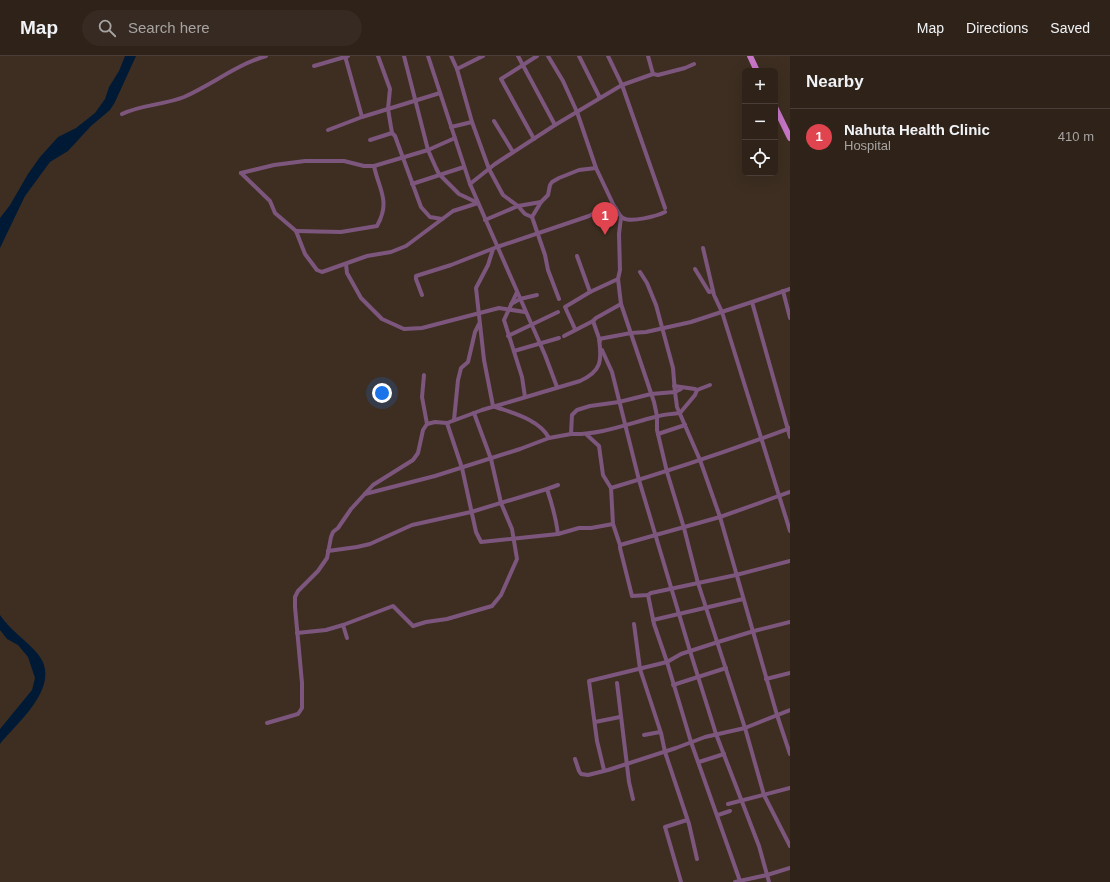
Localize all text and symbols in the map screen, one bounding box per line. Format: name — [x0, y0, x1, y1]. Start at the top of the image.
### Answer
search box — [82, 10, 362, 46]
text: Map — [20, 17, 58, 38]
icon: search — [96, 17, 118, 39]
text: Search here — [128, 19, 210, 36]
text: Map — [917, 20, 944, 36]
text: Directions — [966, 20, 1028, 36]
text: Saved — [1050, 20, 1090, 36]
map controls — [742, 68, 778, 176]
button: + — [742, 68, 778, 104]
text: Nearby — [806, 72, 864, 91]
button: − — [742, 104, 778, 140]
text: Nahuta Health Clinic — [844, 121, 990, 138]
text: 1 — [815, 129, 823, 144]
text: 410 m — [1058, 129, 1094, 144]
text: Hospital — [844, 138, 891, 153]
button: locate — [742, 140, 778, 176]
pin: 1 — [592, 202, 618, 235]
your location — [372, 383, 392, 403]

